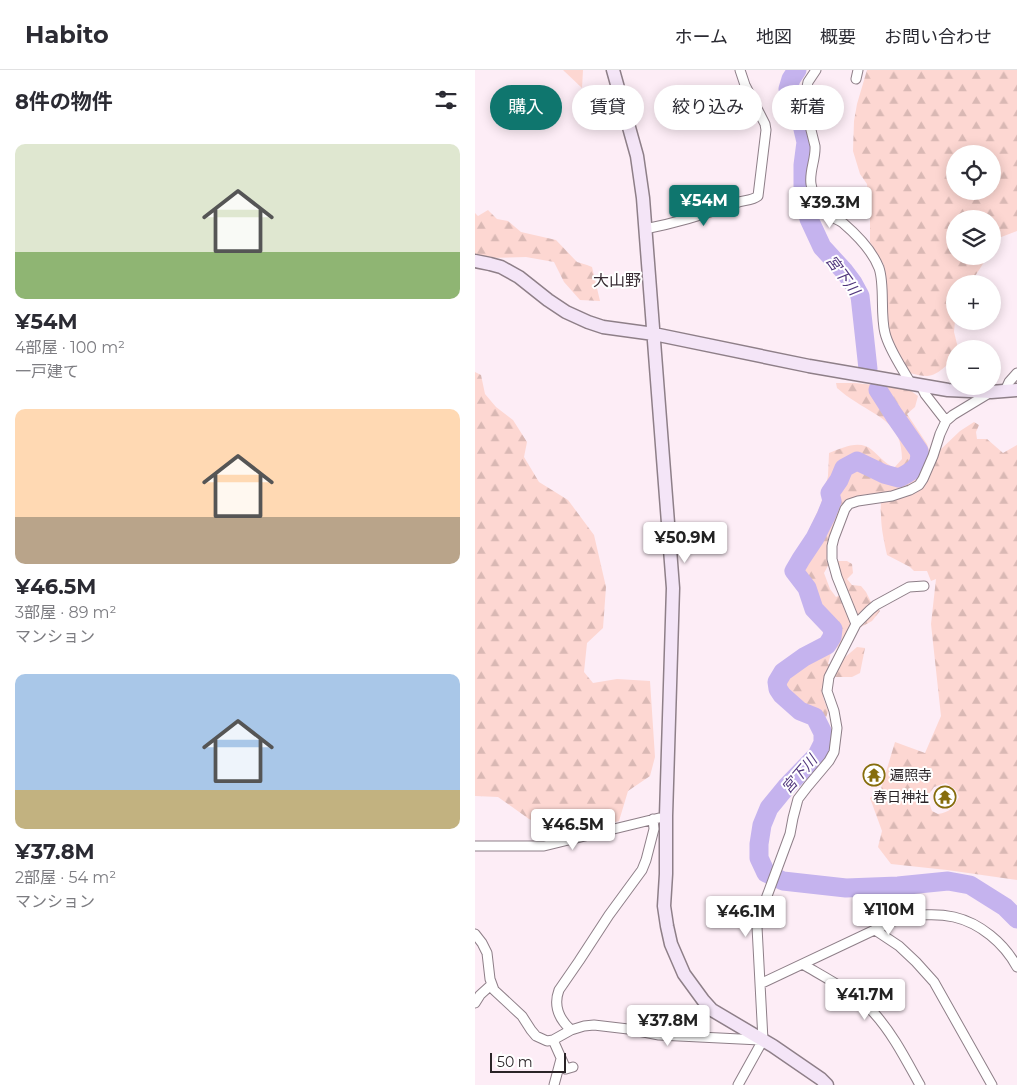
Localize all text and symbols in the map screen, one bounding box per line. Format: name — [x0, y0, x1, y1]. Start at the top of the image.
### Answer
text: Habito — [25, 20, 109, 49]
text: ホーム — [675, 26, 728, 48]
text: 地図 — [756, 26, 792, 48]
text: 概要 — [820, 26, 856, 48]
text: お問い合わせ — [884, 26, 992, 48]
chip: 購入 — [490, 85, 562, 130]
chip: 賃貸 — [572, 85, 644, 130]
chip: 絞り込み — [654, 85, 762, 130]
chip: 新着 — [772, 85, 844, 130]
icon: filters — [432, 86, 460, 114]
text: 8件の物件 — [15, 89, 113, 114]
map controls — [946, 145, 1001, 395]
button: locate — [946, 145, 1001, 200]
icon: home — [193, 176, 283, 266]
pin: ¥54M — [674, 184, 734, 227]
pin: ¥39.3M — [789, 186, 871, 229]
text: ¥54M — [680, 191, 728, 210]
text: ¥39.3M — [800, 193, 860, 212]
button: layers — [946, 210, 1001, 265]
water label: 宮下川 — [822, 251, 865, 300]
district label: 大山野 — [593, 271, 641, 290]
button: + — [946, 275, 1001, 330]
text: ¥54M — [15, 309, 77, 334]
text: 4部屋 · 100 m² — [15, 338, 125, 357]
button: − — [946, 340, 1001, 395]
text: 一戸建て — [15, 362, 79, 381]
icon: home — [193, 441, 283, 531]
pin: ¥50.9M — [644, 522, 726, 564]
text: ¥50.9M — [654, 528, 716, 547]
text: ¥46.5M — [15, 574, 96, 599]
text: 3部屋 · 89 m² — [15, 603, 116, 622]
text: マンション — [15, 627, 95, 646]
icon: home — [193, 706, 283, 796]
water label: 宮下川 — [777, 749, 822, 797]
temple icon: 遍照寺 — [862, 763, 886, 787]
place label: 遍照寺 — [890, 766, 932, 784]
temple icon: 春日神社 — [933, 785, 957, 809]
place label: 春日神社 — [873, 788, 929, 806]
pin: ¥46.5M — [532, 808, 614, 851]
text: ¥46.5M — [542, 815, 604, 834]
text: ¥37.8M — [15, 839, 95, 864]
text: 2部屋 · 54 m² — [15, 868, 116, 887]
text: マンション — [15, 892, 95, 911]
pin: ¥110M — [854, 894, 924, 936]
pin: ¥46.1M — [705, 896, 787, 938]
text: ¥110M — [864, 900, 914, 919]
text: ¥46.1M — [717, 902, 775, 921]
pin: ¥41.7M — [824, 978, 906, 1021]
text: ¥41.7M — [836, 985, 894, 1004]
pin: ¥37.8M — [627, 1004, 709, 1047]
text: ¥37.8M — [638, 1011, 698, 1030]
scale bar — [490, 1050, 566, 1073]
text: 50 m — [497, 1053, 533, 1071]

